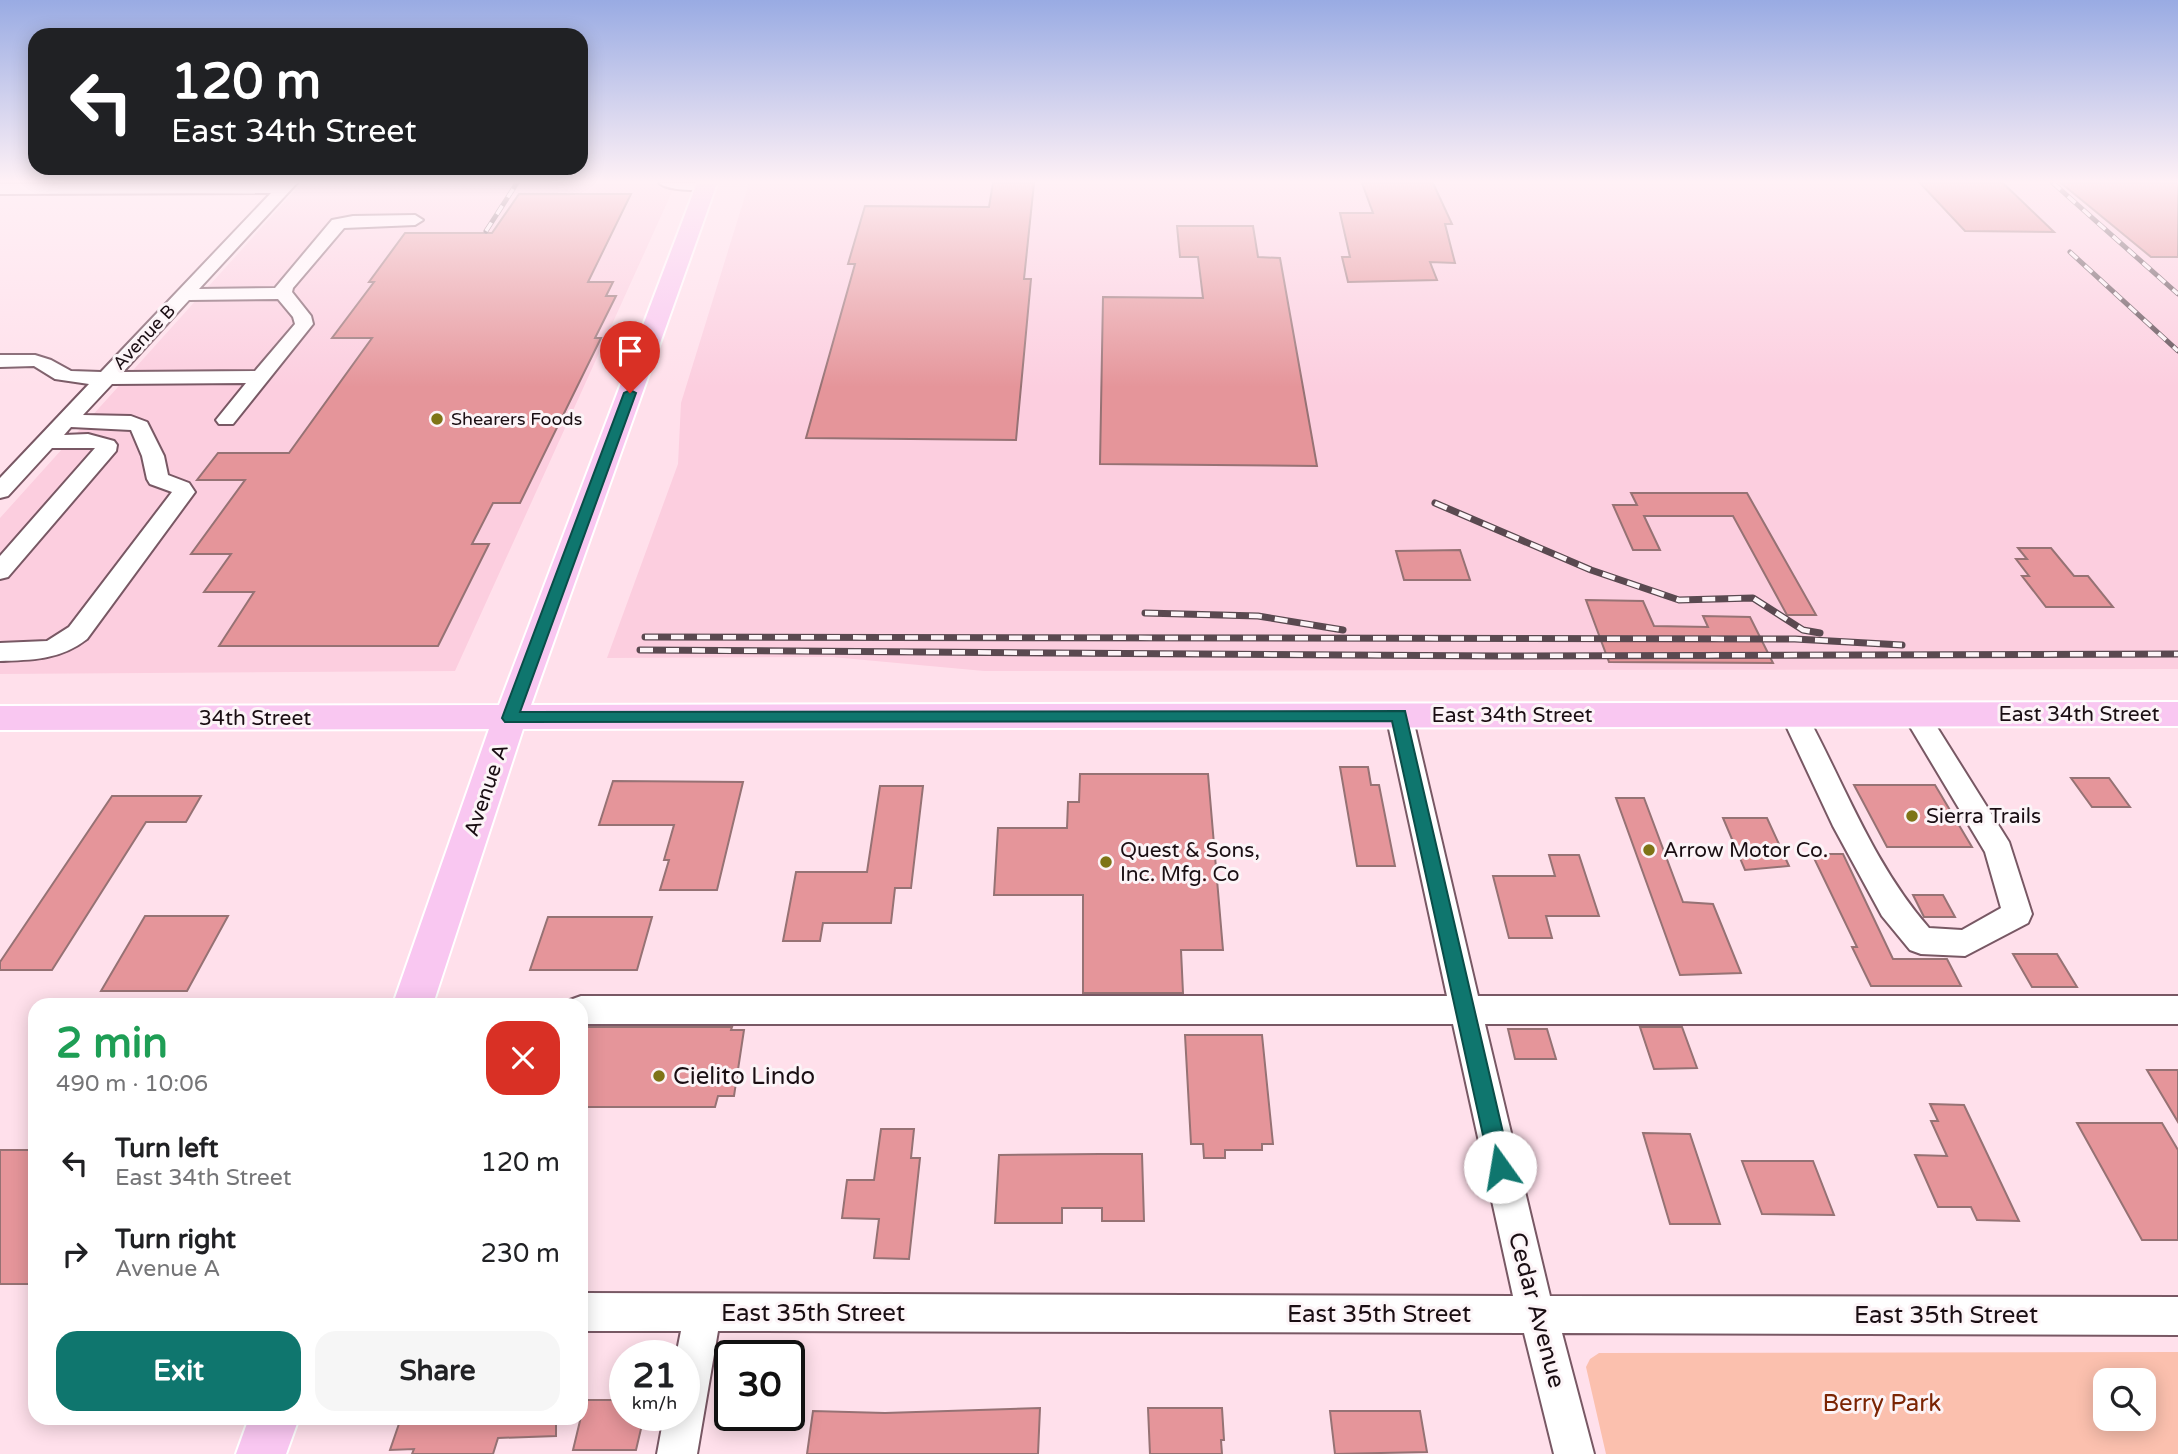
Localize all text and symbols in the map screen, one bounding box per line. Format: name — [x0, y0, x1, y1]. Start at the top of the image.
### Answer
text: 120 m — [171, 53, 321, 112]
icon: left — [56, 56, 147, 147]
text: East 34th Street — [171, 113, 417, 151]
street label: Avenue B — [108, 300, 180, 374]
pin — [600, 321, 660, 393]
icon: arrive — [611, 332, 649, 370]
place label: Shearers Foods — [451, 408, 582, 430]
marker: Shearers Foods — [429, 411, 445, 427]
street label: East 34th Street — [1998, 702, 2160, 727]
street label: East 34th Street — [1431, 703, 1593, 728]
street label: 34th Street — [199, 706, 311, 731]
street label: Avenue A — [459, 741, 514, 840]
place label: Sierra Trails — [1926, 804, 2041, 829]
marker: Sierra Trails — [1904, 808, 1920, 824]
place label: Quest & Sons, Inc. Mfg. Co — [1120, 838, 1260, 887]
place label: Arrow Motor Co. — [1663, 838, 1828, 863]
marker: Arrow Motor Co. — [1641, 842, 1657, 858]
marker: Quest & Sons, Inc. Mfg. Co — [1098, 854, 1114, 870]
text: 2 min — [56, 1018, 168, 1069]
button: close — [486, 1021, 560, 1095]
place label: Cielito Lindo — [673, 1062, 815, 1091]
marker: Cielito Lindo — [651, 1068, 667, 1084]
text: 490 m · 10:06 — [56, 1070, 208, 1098]
position arrow — [1463, 1130, 1537, 1204]
text: Turn left — [115, 1133, 218, 1164]
icon: left — [56, 1144, 94, 1182]
text: 120 m — [480, 1147, 560, 1178]
text: East 34th Street — [115, 1164, 292, 1192]
text: Turn right — [115, 1224, 236, 1255]
street label: Cedar Avenue — [1502, 1229, 1571, 1391]
icon: right — [56, 1235, 94, 1273]
text: 230 m — [480, 1238, 560, 1269]
text: Avenue A — [115, 1255, 220, 1283]
street label: East 35th Street — [721, 1299, 905, 1328]
street label: East 35th Street — [1287, 1300, 1471, 1329]
street label: East 35th Street — [1854, 1301, 2038, 1330]
button: Exit — [56, 1331, 301, 1411]
button: Share — [315, 1331, 560, 1411]
speed limit sign: 30 — [714, 1340, 805, 1431]
text: 21 — [633, 1355, 676, 1397]
map controls — [2093, 1368, 2156, 1431]
button: search — [2093, 1368, 2156, 1431]
park label: Berry Park — [1823, 1389, 1941, 1418]
text: km/h — [632, 1392, 677, 1414]

